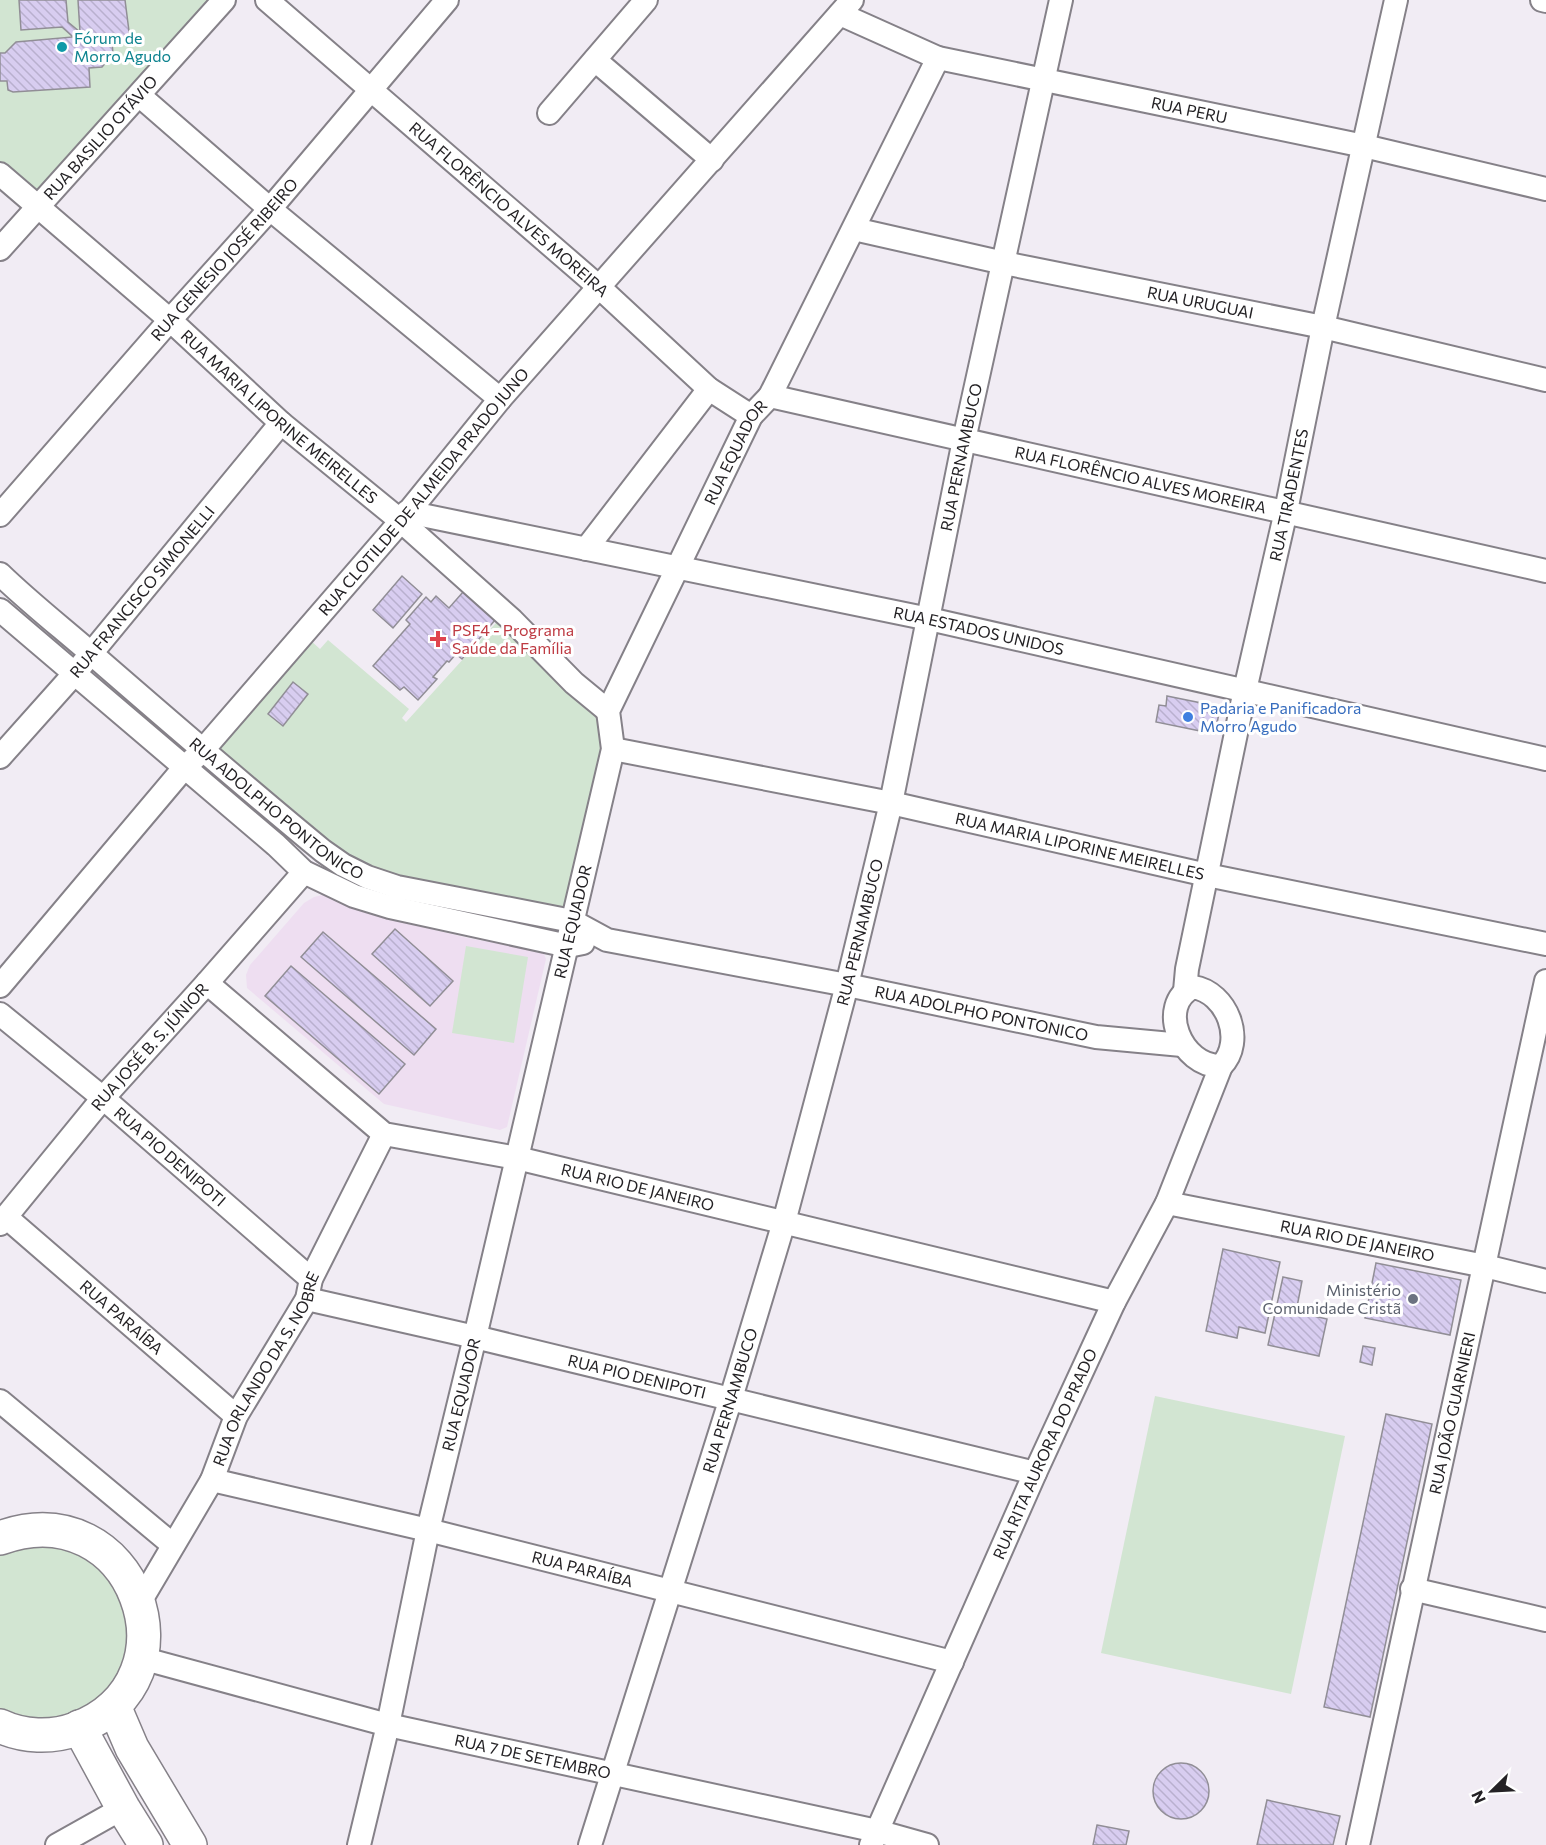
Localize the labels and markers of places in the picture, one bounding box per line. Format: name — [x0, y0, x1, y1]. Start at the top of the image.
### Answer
place label: Fórum de Morro Agudo — [74, 28, 171, 65]
marker: Fórum de Morro Agudo — [55, 40, 69, 54]
place label: PSF4 - Programa Saúde da Família — [452, 620, 574, 657]
marker: PSF4 - Programa Saúde da Família — [429, 630, 447, 648]
place label: Padaria e Panificadora Morro Agudo — [1200, 698, 1361, 735]
marker: Padaria e Panificadora Morro Agudo — [1181, 710, 1195, 724]
place label: Ministério Comunidade Cristã — [1262, 1280, 1401, 1317]
marker: Ministério Comunidade Cristã — [1406, 1292, 1420, 1306]

